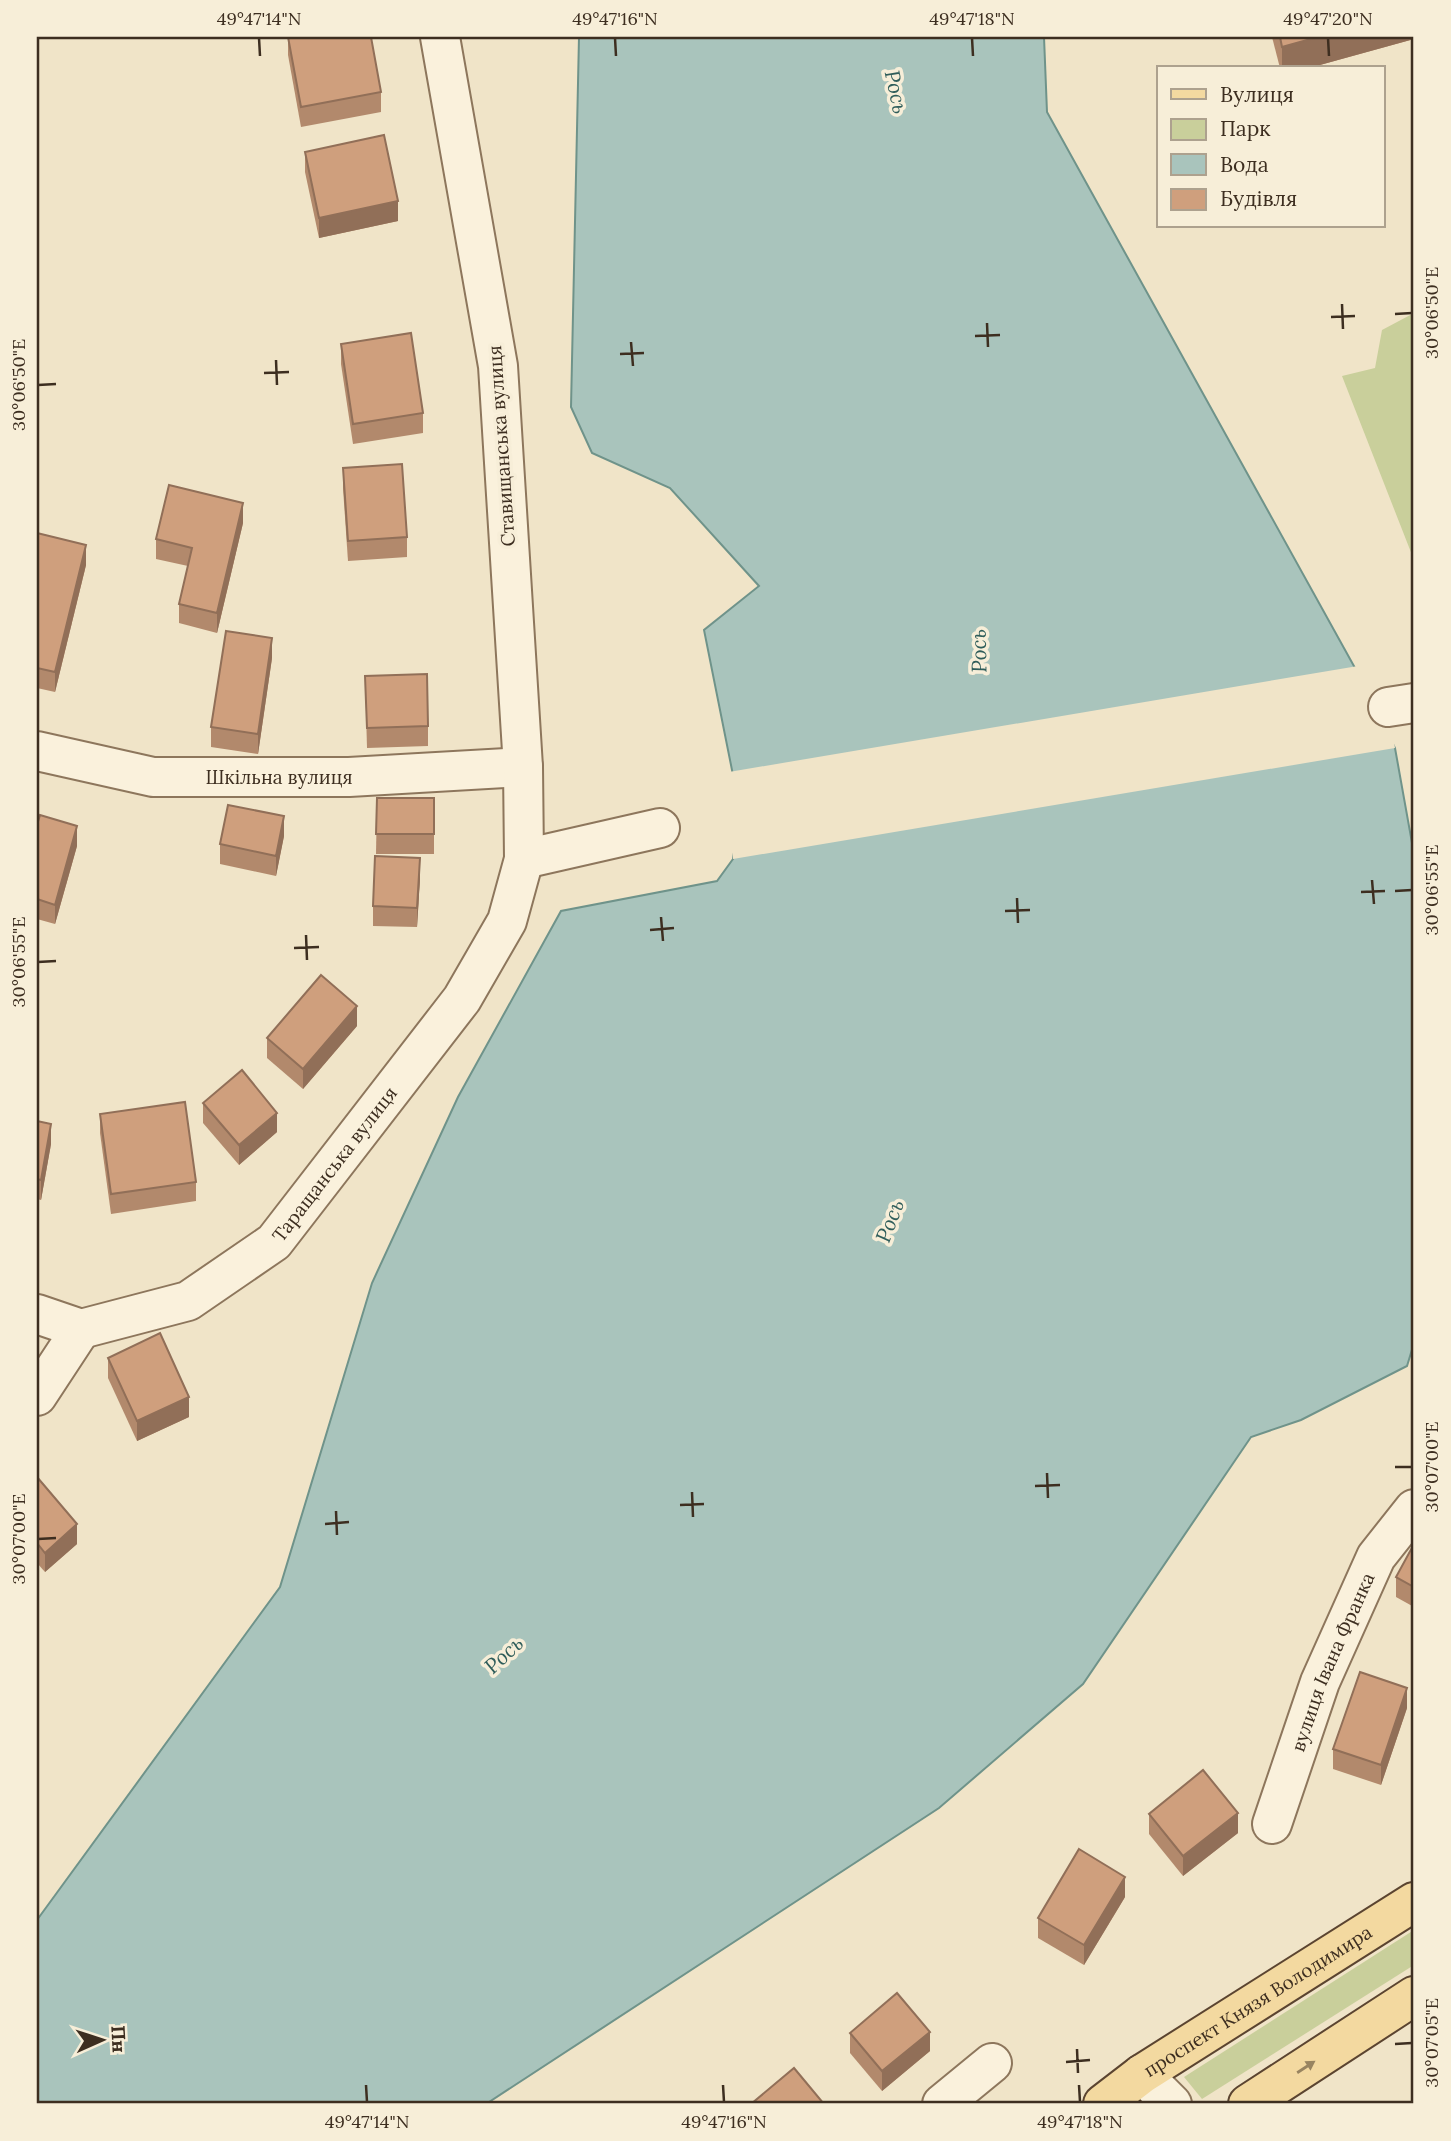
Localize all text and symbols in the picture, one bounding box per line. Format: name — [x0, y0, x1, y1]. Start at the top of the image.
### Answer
text: 49°47'14"N — [217, 7, 301, 30]
text: 49°47'16"N — [572, 7, 658, 30]
text: 49°47'18"N — [929, 7, 1015, 30]
text: 49°47'20"N — [1283, 7, 1373, 30]
legend — [1157, 66, 1384, 228]
water label: Рось — [879, 68, 914, 116]
text: Вулиця — [1220, 81, 1294, 108]
text: Парк — [1220, 115, 1271, 142]
text: Вода — [1220, 151, 1269, 178]
text: Будівля — [1220, 185, 1297, 212]
text: 30°06'50"E — [1420, 267, 1443, 359]
text: 30°06'50"E — [7, 339, 30, 431]
street label: Ставищанська вулиця — [482, 345, 520, 547]
water label: Рось — [965, 629, 992, 673]
street label: Шкільна вулиця — [206, 765, 353, 789]
text: 30°06'55"E — [1420, 845, 1443, 935]
text: 30°06'55"E — [7, 917, 30, 1007]
street label: Таращанська вулиця — [267, 1081, 402, 1247]
water label: Рось — [869, 1196, 910, 1246]
text: 30°07'00"E — [1420, 1421, 1443, 1513]
text: 30°07'00"E — [7, 1493, 30, 1585]
street label: вулиця Івана Франка — [1285, 1569, 1380, 1755]
water label: Рось — [478, 1630, 529, 1679]
street label: проспект Князя Володимира — [1139, 1920, 1376, 2082]
text: 30°07'05"E — [1420, 1998, 1443, 2088]
north arrow — [66, 2004, 136, 2074]
text: Пн — [106, 2025, 132, 2053]
one-way arrow — [1296, 2061, 1315, 2074]
text: 49°47'14"N — [325, 2110, 409, 2133]
text: 49°47'16"N — [681, 2110, 767, 2133]
text: 49°47'18"N — [1037, 2110, 1123, 2133]

